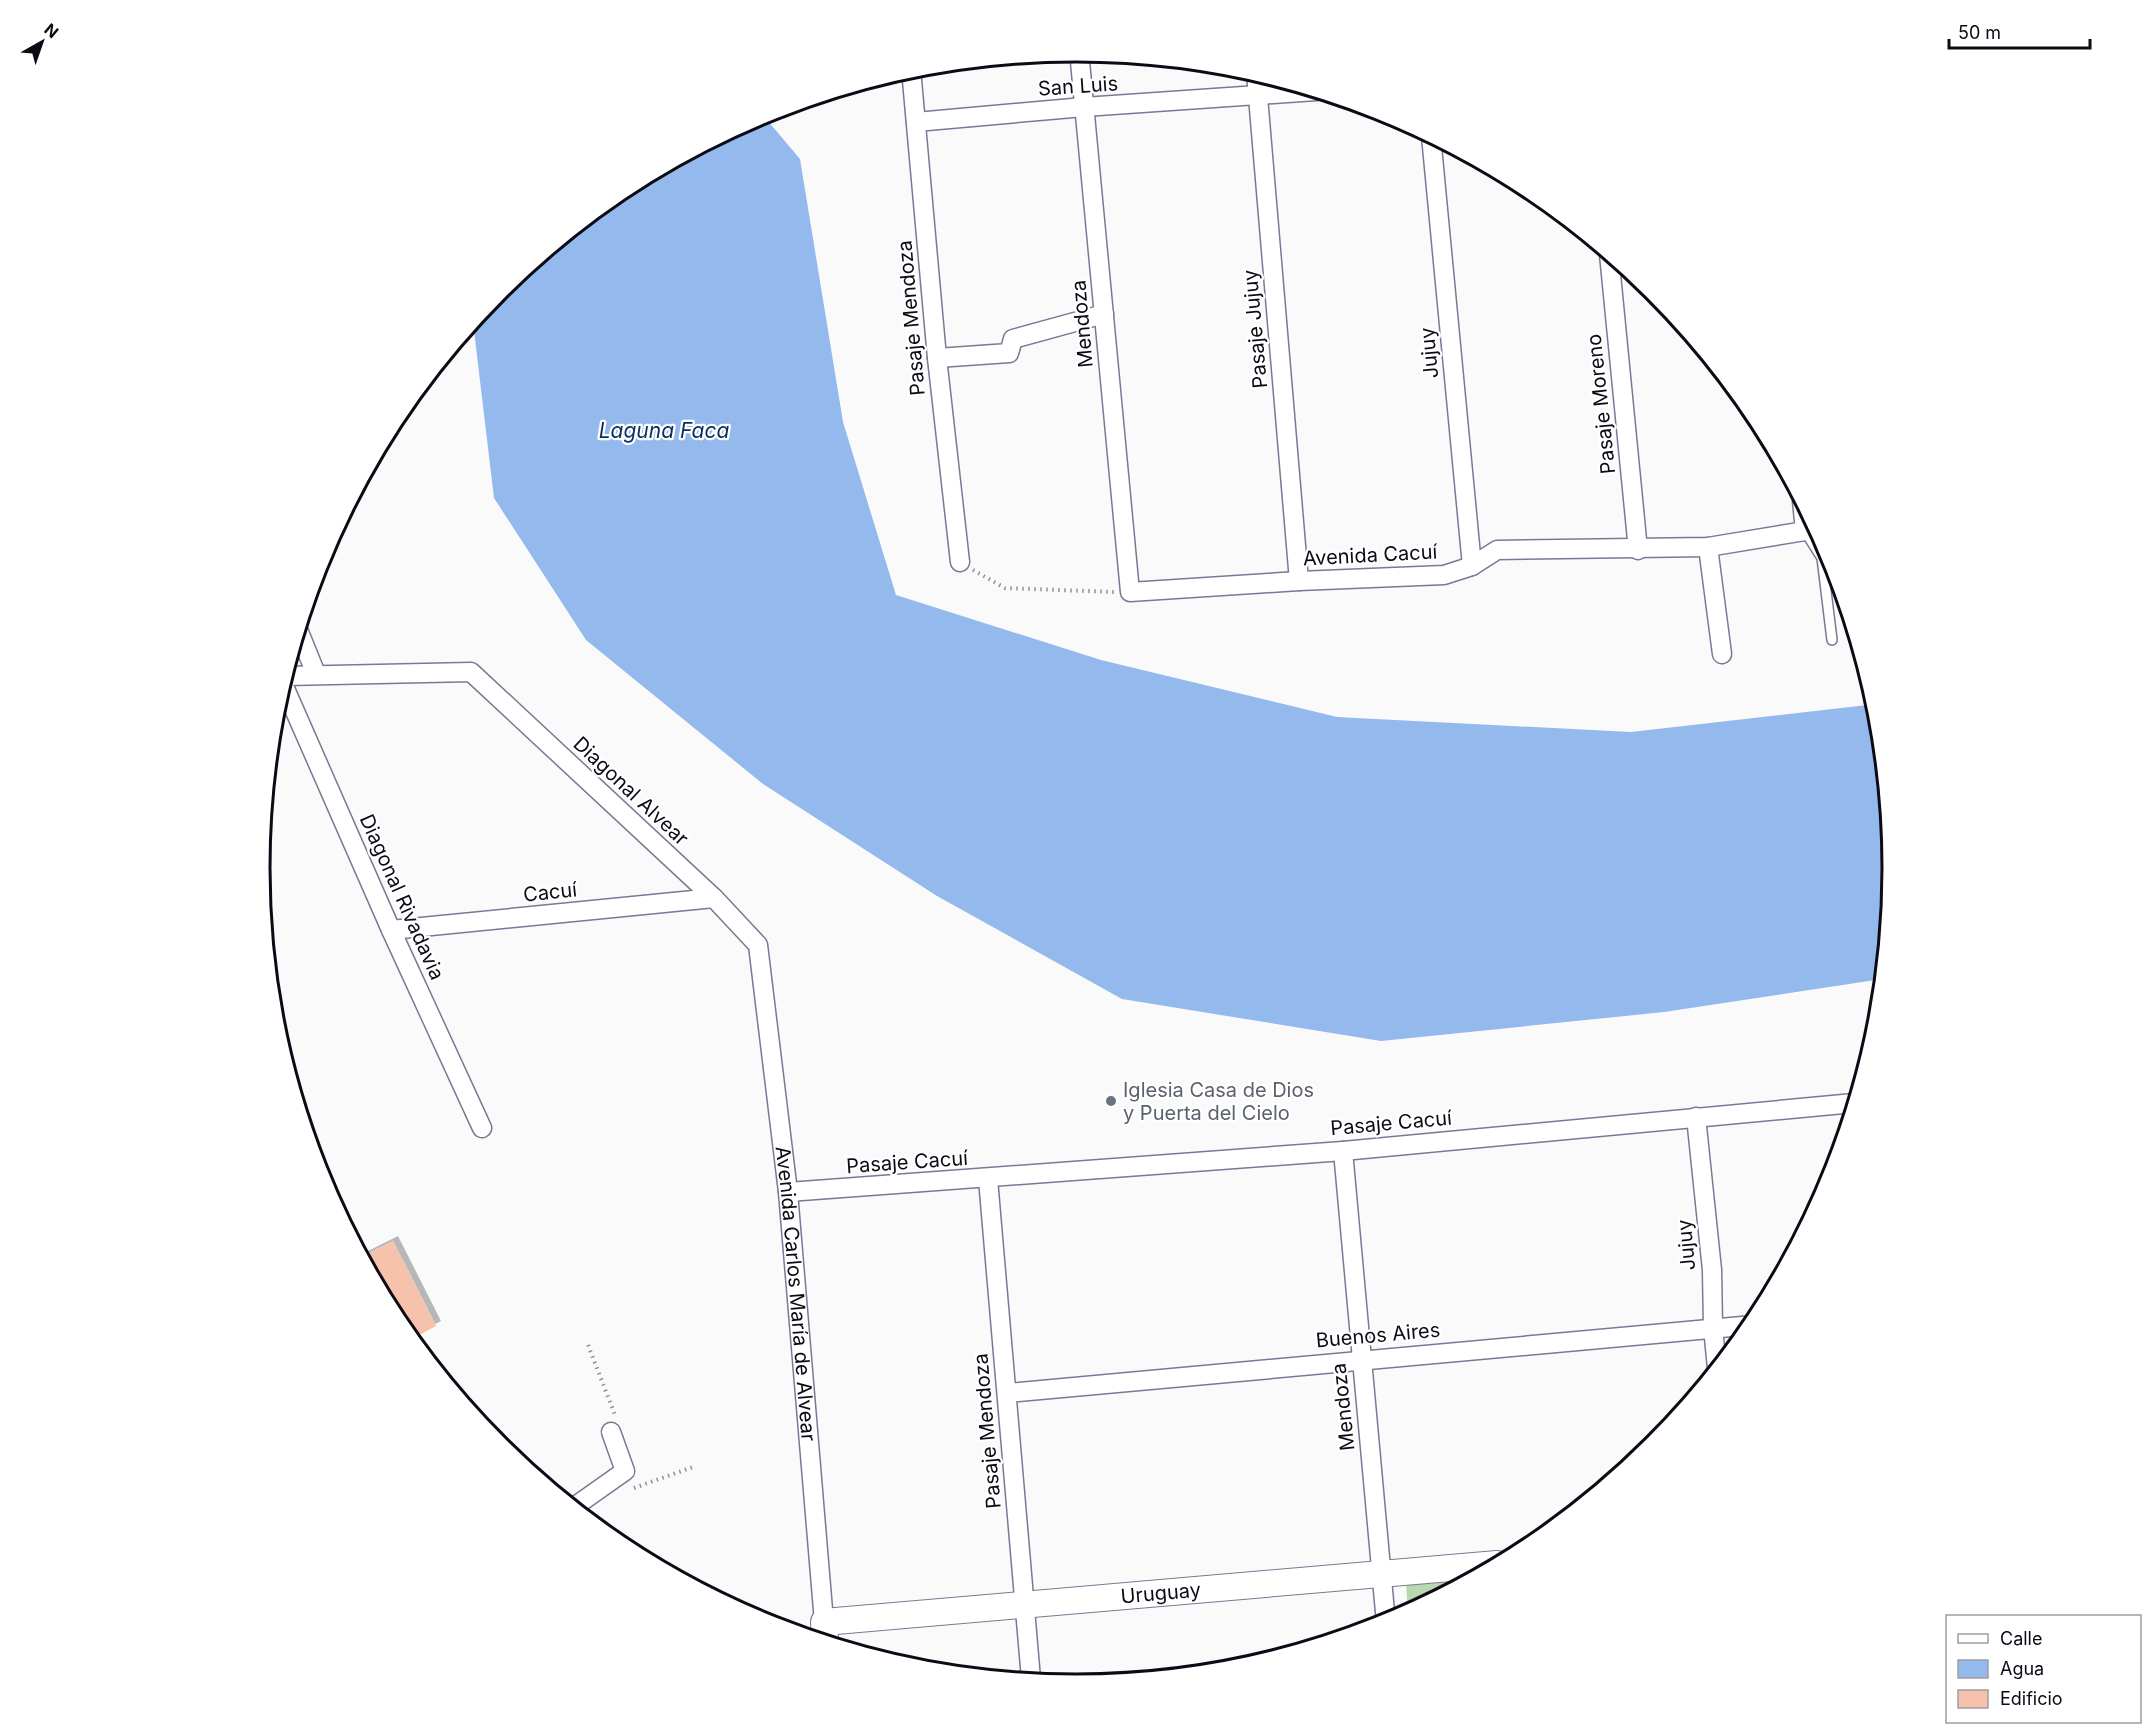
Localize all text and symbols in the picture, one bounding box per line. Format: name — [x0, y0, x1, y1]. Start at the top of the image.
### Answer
north arrow — [12, 12, 72, 72]
scale bar — [1949, 12, 2090, 50]
text: N — [41, 19, 63, 42]
text: 50 m — [1958, 22, 2001, 43]
street label: San Luis — [1037, 71, 1119, 101]
street label: Pasaje Mendoza — [892, 239, 930, 397]
street label: Pasaje Jujuy — [1238, 269, 1272, 389]
street label: Mendoza — [1066, 279, 1098, 369]
street label: Jujuy — [1415, 326, 1443, 380]
street label: Pasaje Moreno — [1582, 333, 1620, 475]
water label: Laguna Faca — [599, 418, 729, 443]
street label: Avenida Cacuí — [1302, 539, 1438, 571]
street label: Diagonal Alvear — [569, 732, 694, 851]
street label: Diagonal Rivadavia — [355, 810, 449, 984]
street label: Cacuí — [522, 877, 578, 907]
place label: Iglesia Casa de Dios y Puerta del Cielo — [1123, 1078, 1314, 1125]
marker: Iglesia Casa de Dios y Puerta del Cielo — [1104, 1094, 1118, 1108]
street label: Pasaje Cacuí — [1329, 1106, 1453, 1140]
street label: Avenida Carlos María de Alvear — [771, 1145, 821, 1443]
street label: Pasaje Cacuí — [845, 1146, 969, 1178]
street label: Jujuy — [1672, 1218, 1700, 1272]
street label: Buenos Aires — [1315, 1318, 1441, 1352]
street label: Pasaje Mendoza — [968, 1352, 1006, 1510]
street label: Mendoza — [1326, 1362, 1360, 1452]
street label: Uruguay — [1120, 1578, 1202, 1608]
legend — [1946, 1615, 2141, 1723]
text: Calle — [2000, 1628, 2042, 1649]
text: Agua — [2000, 1658, 2044, 1679]
text: Edificio — [2000, 1688, 2063, 1709]

